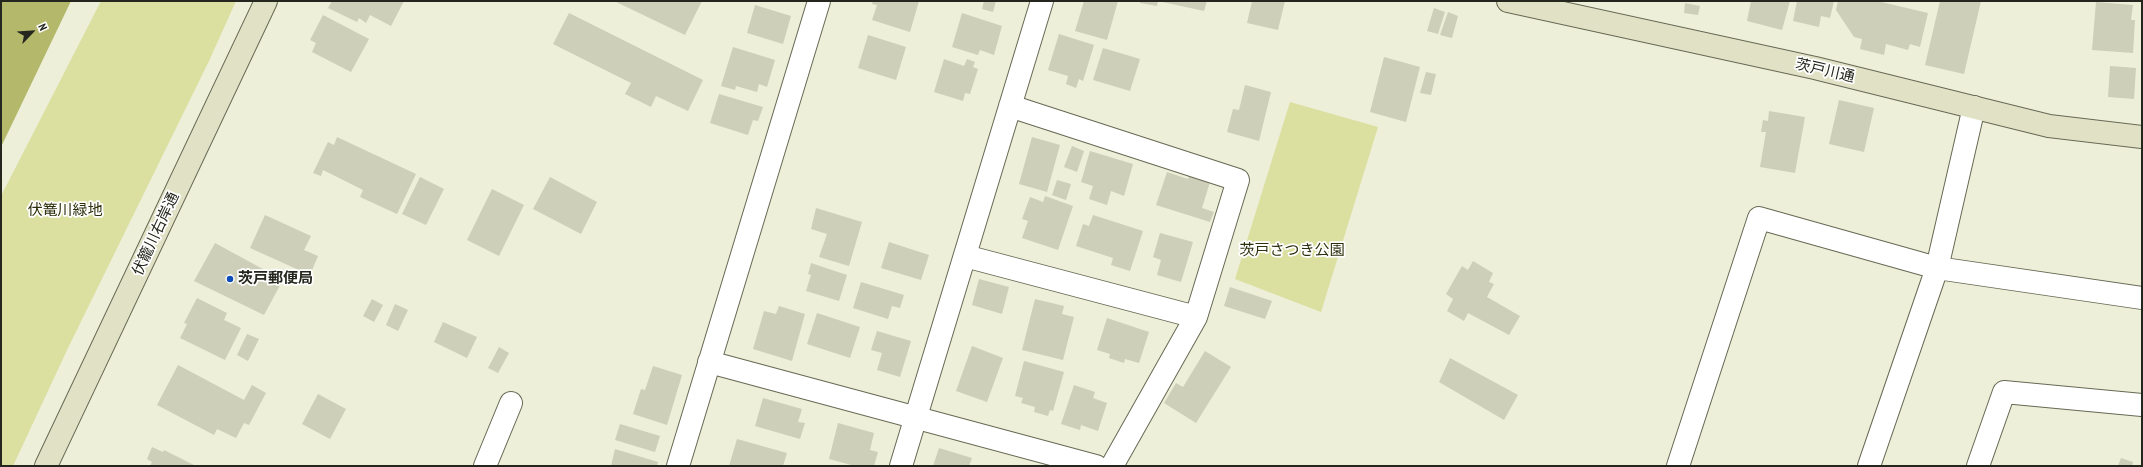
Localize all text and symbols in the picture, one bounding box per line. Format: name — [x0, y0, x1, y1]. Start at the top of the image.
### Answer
north arrow — [12, 12, 52, 52]
text: N — [35, 21, 50, 33]
street label: 茨戸川通 — [1794, 55, 1856, 87]
street label: 伏籠川右岸通 — [129, 189, 183, 279]
park label: 伏篭川緑地 — [28, 202, 102, 220]
park label: 茨戸さつき公園 — [1240, 242, 1344, 260]
place label: 茨戸郵便局 — [238, 270, 313, 288]
marker: 茨戸郵便局 — [225, 274, 235, 284]

